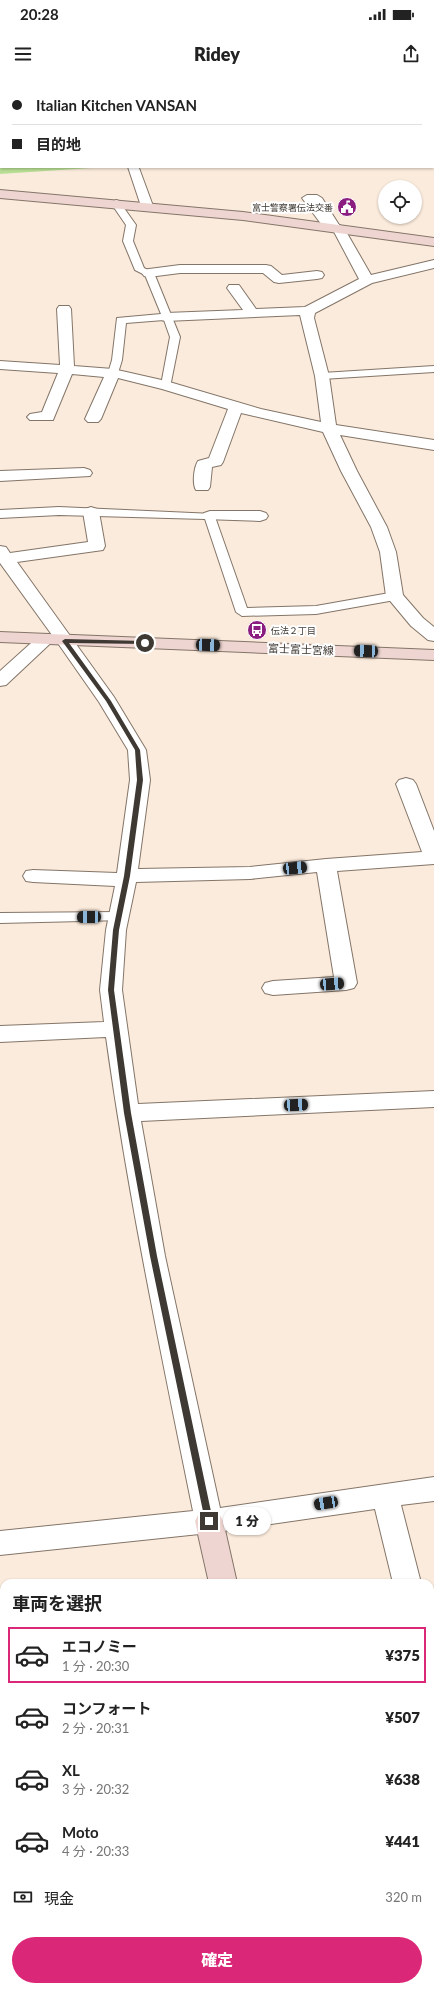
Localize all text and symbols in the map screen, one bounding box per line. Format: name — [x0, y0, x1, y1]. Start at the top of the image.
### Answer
text: 20:28 — [20, 5, 59, 23]
icon: menu — [12, 43, 34, 65]
text: Ridey — [194, 43, 240, 65]
icon: share — [400, 43, 422, 65]
text: Italian Kitchen VANSAN — [36, 96, 197, 114]
text: 目的地 — [36, 135, 81, 153]
map controls — [378, 180, 422, 224]
button: locate — [378, 180, 422, 224]
public building icon: 富士警察署伝法交番 — [336, 196, 358, 218]
place label: 富士警察署伝法交番 — [252, 202, 333, 213]
bus stop icon: 伝法２丁目 — [246, 619, 268, 641]
place label: 伝法２丁目 — [270, 625, 316, 636]
route start — [136, 634, 154, 652]
car — [196, 639, 220, 651]
street label: 富士富士宮線 — [268, 641, 334, 657]
car — [354, 645, 378, 657]
car — [282, 861, 308, 875]
car — [77, 911, 101, 923]
car — [320, 977, 344, 991]
car — [284, 1098, 308, 1112]
car — [313, 1495, 339, 1511]
callout: 1 分 — [223, 1507, 271, 1535]
route end — [200, 1512, 218, 1530]
text: 1 分 — [235, 1513, 259, 1529]
text: 車両を選択 — [12, 1592, 102, 1614]
icon: car — [14, 1637, 50, 1673]
text: エコノミー — [62, 1637, 137, 1655]
text: ¥375 — [385, 1646, 420, 1664]
text: 1 分 · 20:30 — [62, 1658, 129, 1674]
icon: car — [14, 1699, 50, 1735]
text: コンフォート — [62, 1699, 152, 1717]
text: ¥507 — [385, 1708, 420, 1726]
text: 2 分 · 20:31 — [62, 1720, 129, 1736]
icon: car — [14, 1761, 50, 1797]
text: XL — [62, 1761, 80, 1779]
text: ¥638 — [385, 1770, 420, 1788]
text: 3 分 · 20:32 — [62, 1781, 129, 1797]
icon: car — [14, 1823, 50, 1859]
text: Moto — [62, 1823, 99, 1841]
text: ¥441 — [385, 1832, 420, 1850]
text: 4 分 · 20:33 — [62, 1843, 129, 1859]
icon: cash — [12, 1886, 34, 1908]
text: 現金 — [44, 1889, 74, 1907]
text: 320 m — [385, 1889, 422, 1905]
button: 確定 — [12, 1937, 422, 1983]

